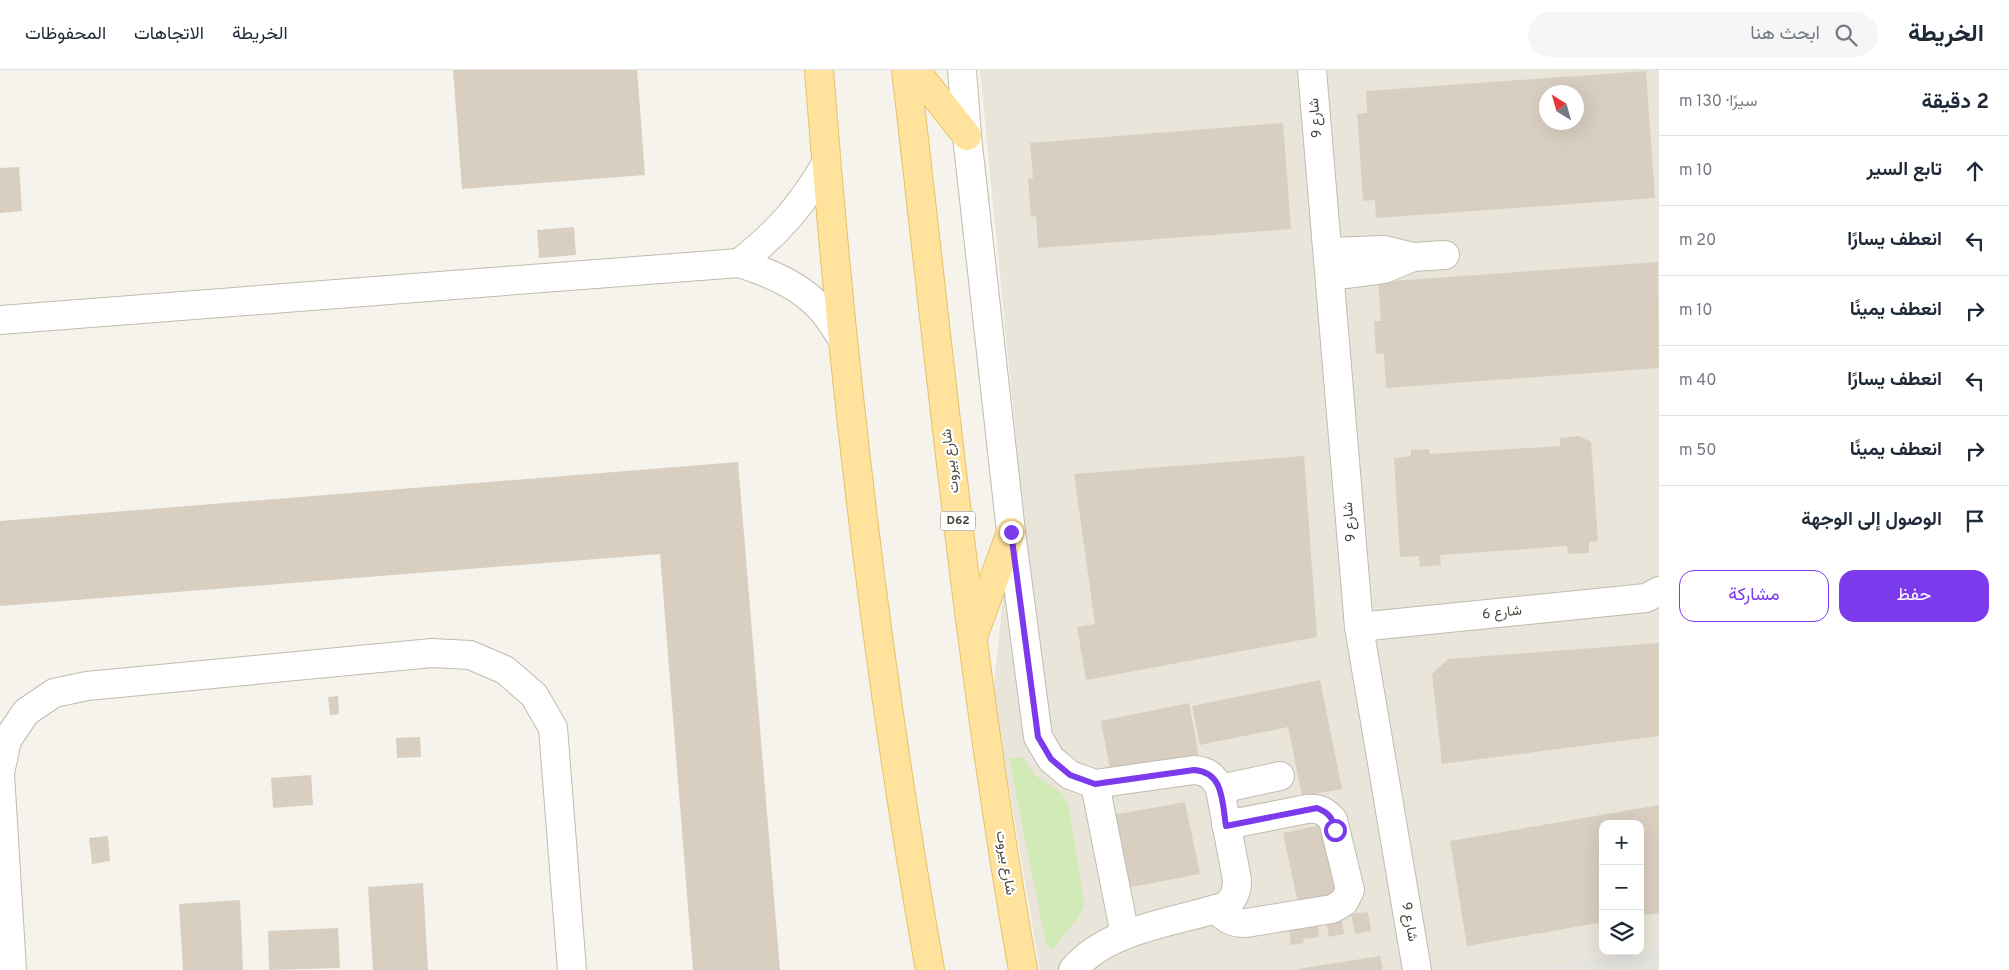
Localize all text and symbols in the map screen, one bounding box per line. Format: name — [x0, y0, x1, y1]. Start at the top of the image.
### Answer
search box — [1528, 12, 1878, 57]
text: الخريطة — [1908, 20, 1984, 50]
icon: search — [1832, 21, 1860, 49]
text: ابحث هنا — [1750, 22, 1820, 46]
text: المحفوظات — [25, 23, 106, 46]
text: الاتجاهات — [134, 23, 204, 46]
text: الخريطة — [232, 23, 288, 46]
north arrow — [1539, 85, 1584, 130]
text: 2 دقيقة — [1921, 89, 1989, 116]
text: سيرًا · 130 m — [1679, 92, 1757, 112]
street label: شارع 9 — [1306, 97, 1327, 139]
icon: ahead — [1961, 157, 1989, 185]
text: تابع السير — [1866, 158, 1942, 182]
text: 10 m — [1679, 161, 1713, 181]
icon: left — [1961, 227, 1989, 255]
text: انعطف يسارًا — [1847, 228, 1942, 252]
text: 20 m — [1679, 231, 1716, 251]
icon: right — [1961, 297, 1989, 325]
text: انعطف يمينًا — [1850, 298, 1942, 322]
text: 10 m — [1679, 301, 1713, 321]
icon: left — [1961, 367, 1989, 395]
text: انعطف يسارًا — [1847, 368, 1942, 392]
text: 40 m — [1679, 371, 1717, 391]
street label: شارع بيروت — [939, 428, 964, 494]
icon: right — [1961, 437, 1989, 465]
text: انعطف يمينًا — [1850, 438, 1942, 462]
text: 50 m — [1679, 441, 1717, 461]
street label: شارع 9 — [1340, 501, 1361, 543]
icon: arrive — [1961, 507, 1989, 535]
text: الوصول إلى الوجهة — [1801, 508, 1942, 532]
road number: D62 — [940, 512, 976, 531]
route end — [1000, 521, 1023, 544]
button: مشاركة — [1679, 570, 1829, 622]
button: حفظ — [1839, 570, 1989, 622]
street label: شارع 6 — [1481, 602, 1523, 625]
route start — [1324, 819, 1347, 842]
map controls — [1599, 820, 1644, 955]
button: + — [1599, 820, 1644, 865]
street label: شارع بيروت — [991, 830, 1018, 896]
button: − — [1599, 865, 1644, 910]
street label: شارع 9 — [1396, 901, 1421, 943]
button: layers — [1599, 910, 1644, 955]

